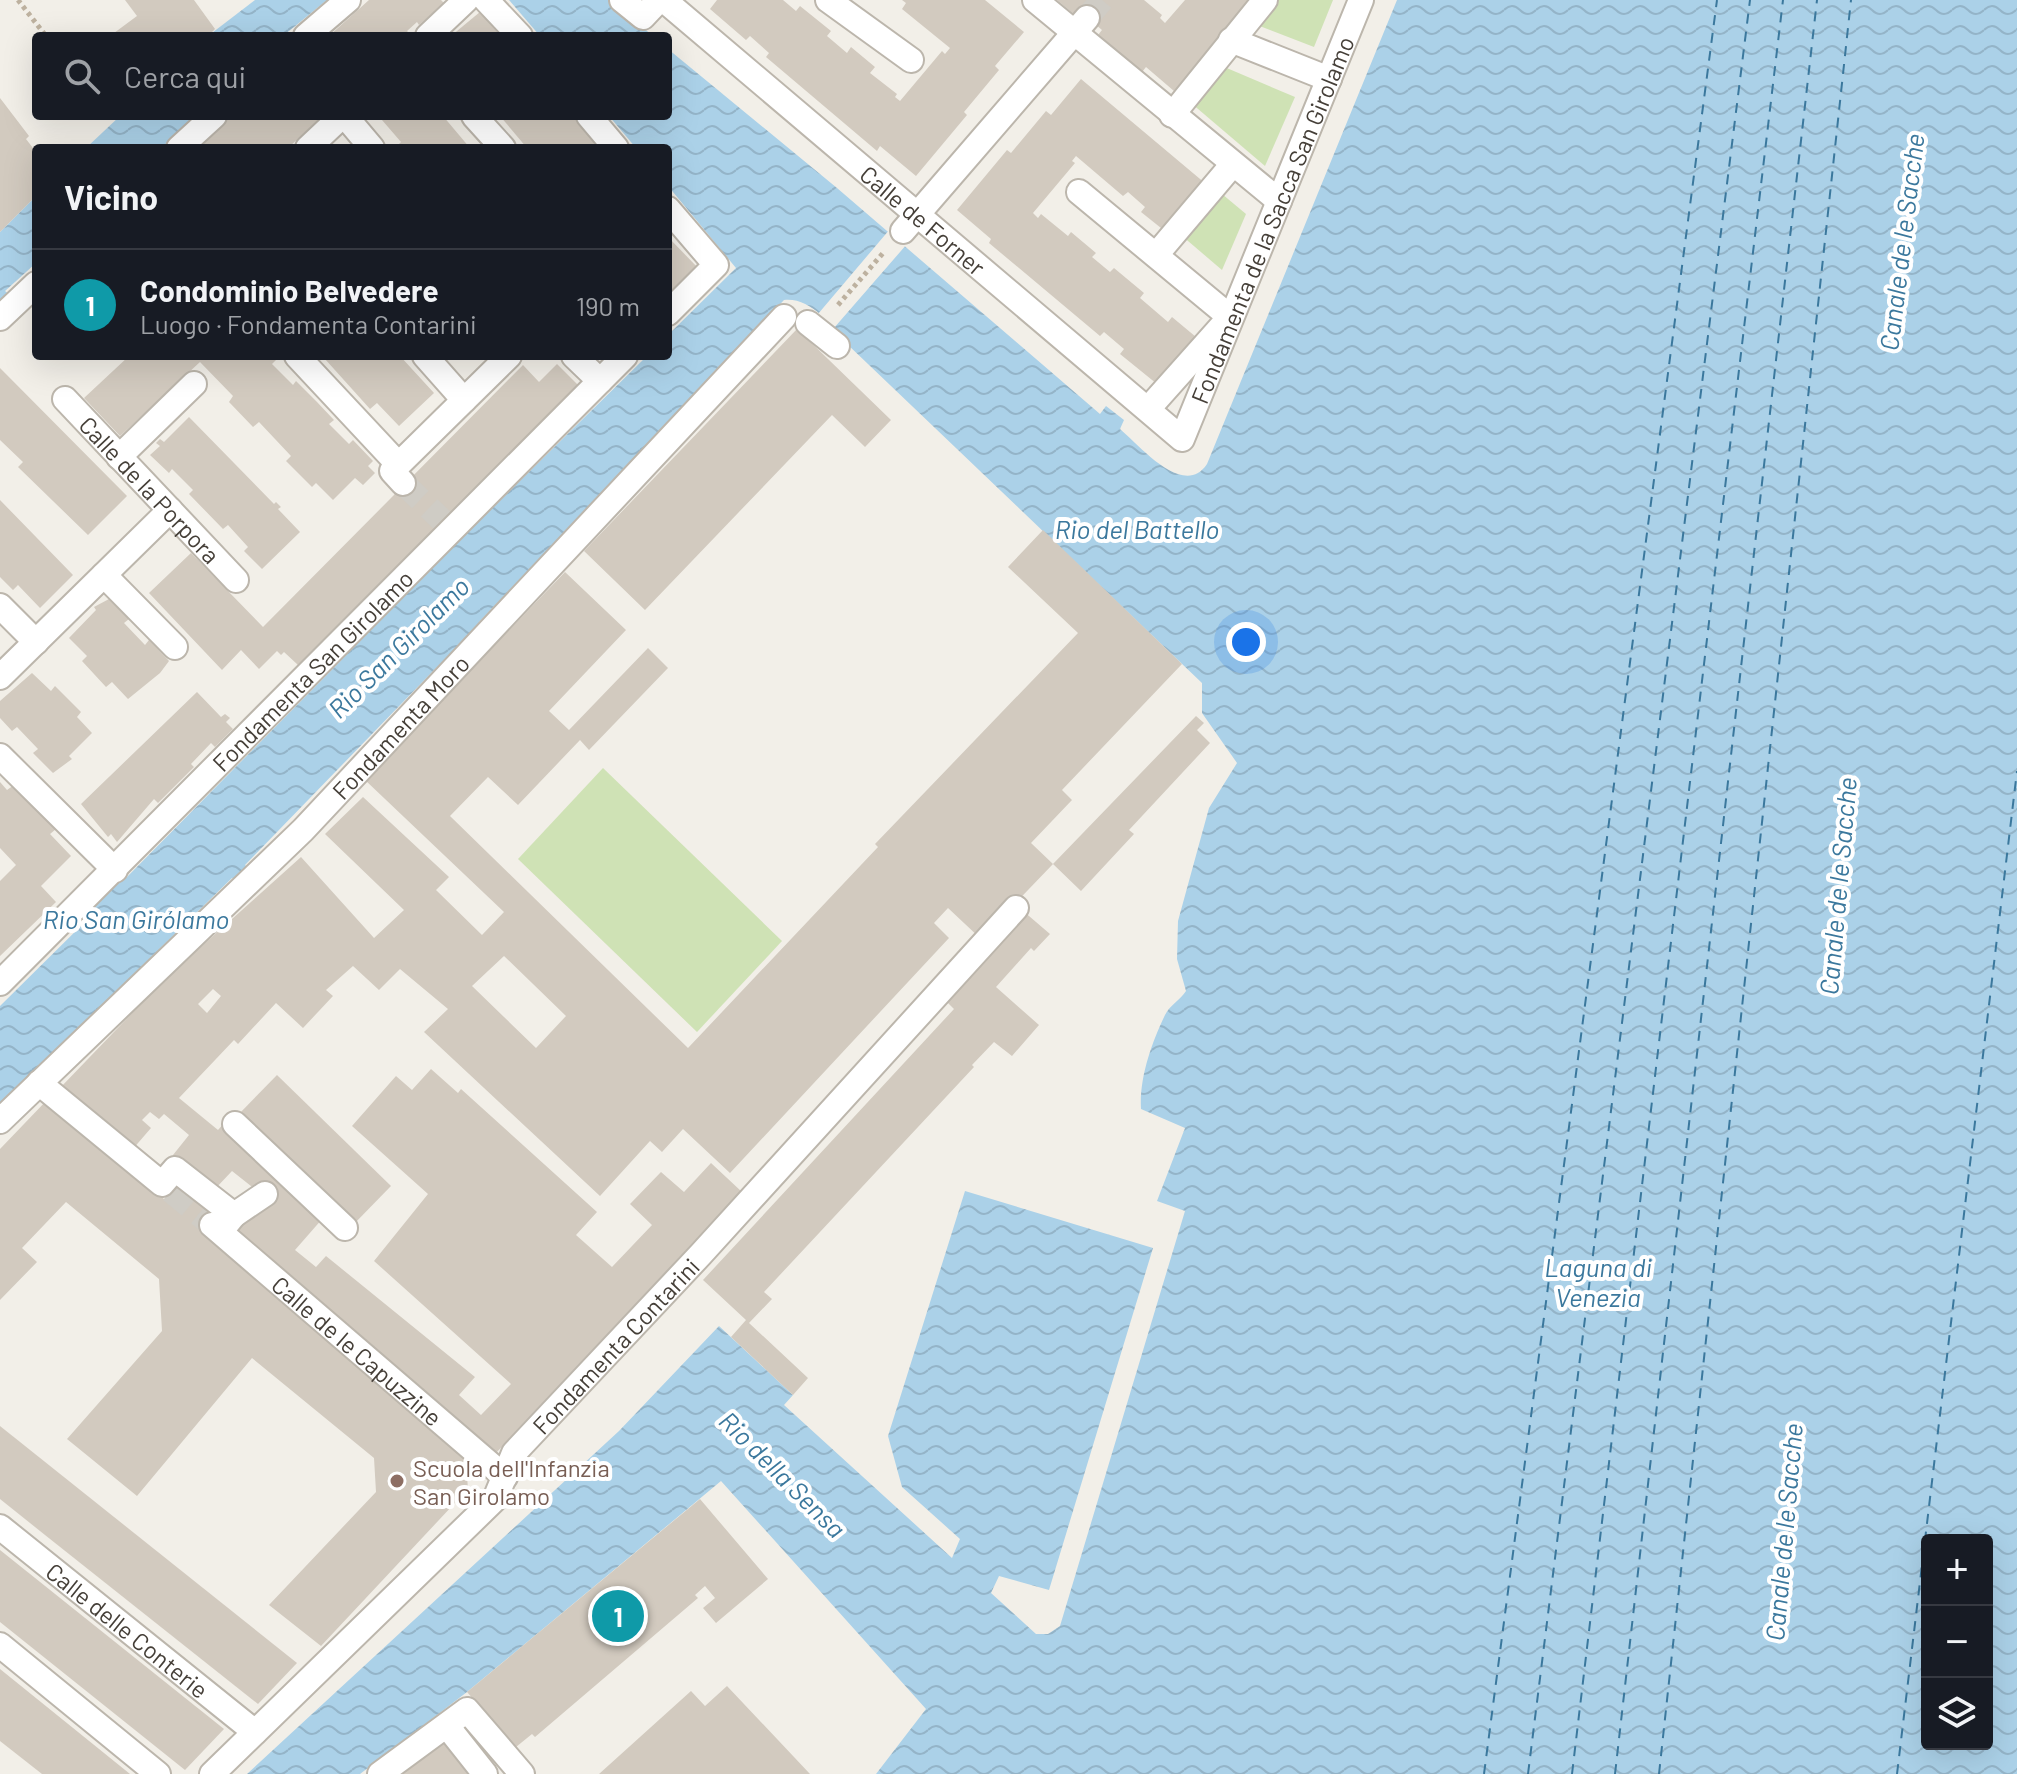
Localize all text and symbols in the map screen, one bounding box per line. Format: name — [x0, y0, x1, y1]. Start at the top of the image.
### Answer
search box — [32, 32, 672, 120]
street label: Fondamenta de la Sacca San Girolamo — [1184, 32, 1359, 407]
icon: search — [60, 54, 104, 98]
text: Cerca qui — [124, 58, 246, 94]
water label: Canale de le Sacche — [1872, 132, 1930, 352]
street label: Calle de Forner — [855, 159, 992, 281]
text: Vicino — [64, 176, 158, 217]
text: Condominio Belvedere — [140, 272, 439, 308]
text: 1 — [85, 290, 95, 321]
text: 190 m — [576, 290, 640, 321]
text: Luogo · Fondamenta Contarini — [140, 308, 477, 339]
street label: Calle de la Porpora — [74, 410, 226, 569]
water label: Rio del Battello — [1055, 513, 1219, 544]
street label: Fondamenta San Girolamo — [206, 563, 418, 777]
water label: Rio San Girolamo — [321, 570, 475, 724]
your location — [1226, 622, 1266, 662]
street label: Fondamenta Moro — [325, 648, 475, 805]
water label: Canale de le Sacche — [1812, 776, 1862, 996]
water label: Rio San Girólamo — [43, 903, 229, 934]
street label: Fondamenta Contarini — [526, 1251, 705, 1439]
water label: Laguna di Venezia — [1544, 1251, 1652, 1312]
street label: Calle de le Capuzzine — [267, 1269, 449, 1431]
water label: Rio della Sensa — [713, 1404, 853, 1544]
water label: Canale de le Sacche — [1758, 1422, 1808, 1642]
place label: Scuola dell'Infanzia San Girolamo — [413, 1453, 610, 1510]
marker: Scuola dell'Infanzia San Girolamo — [388, 1472, 406, 1490]
map controls — [1921, 1534, 1993, 1750]
button: + — [1921, 1534, 1993, 1606]
street label: Calle delle Conterie — [41, 1556, 215, 1704]
pin: 1 — [592, 1586, 644, 1646]
button: − — [1921, 1606, 1993, 1678]
button: layers — [1921, 1678, 1993, 1750]

